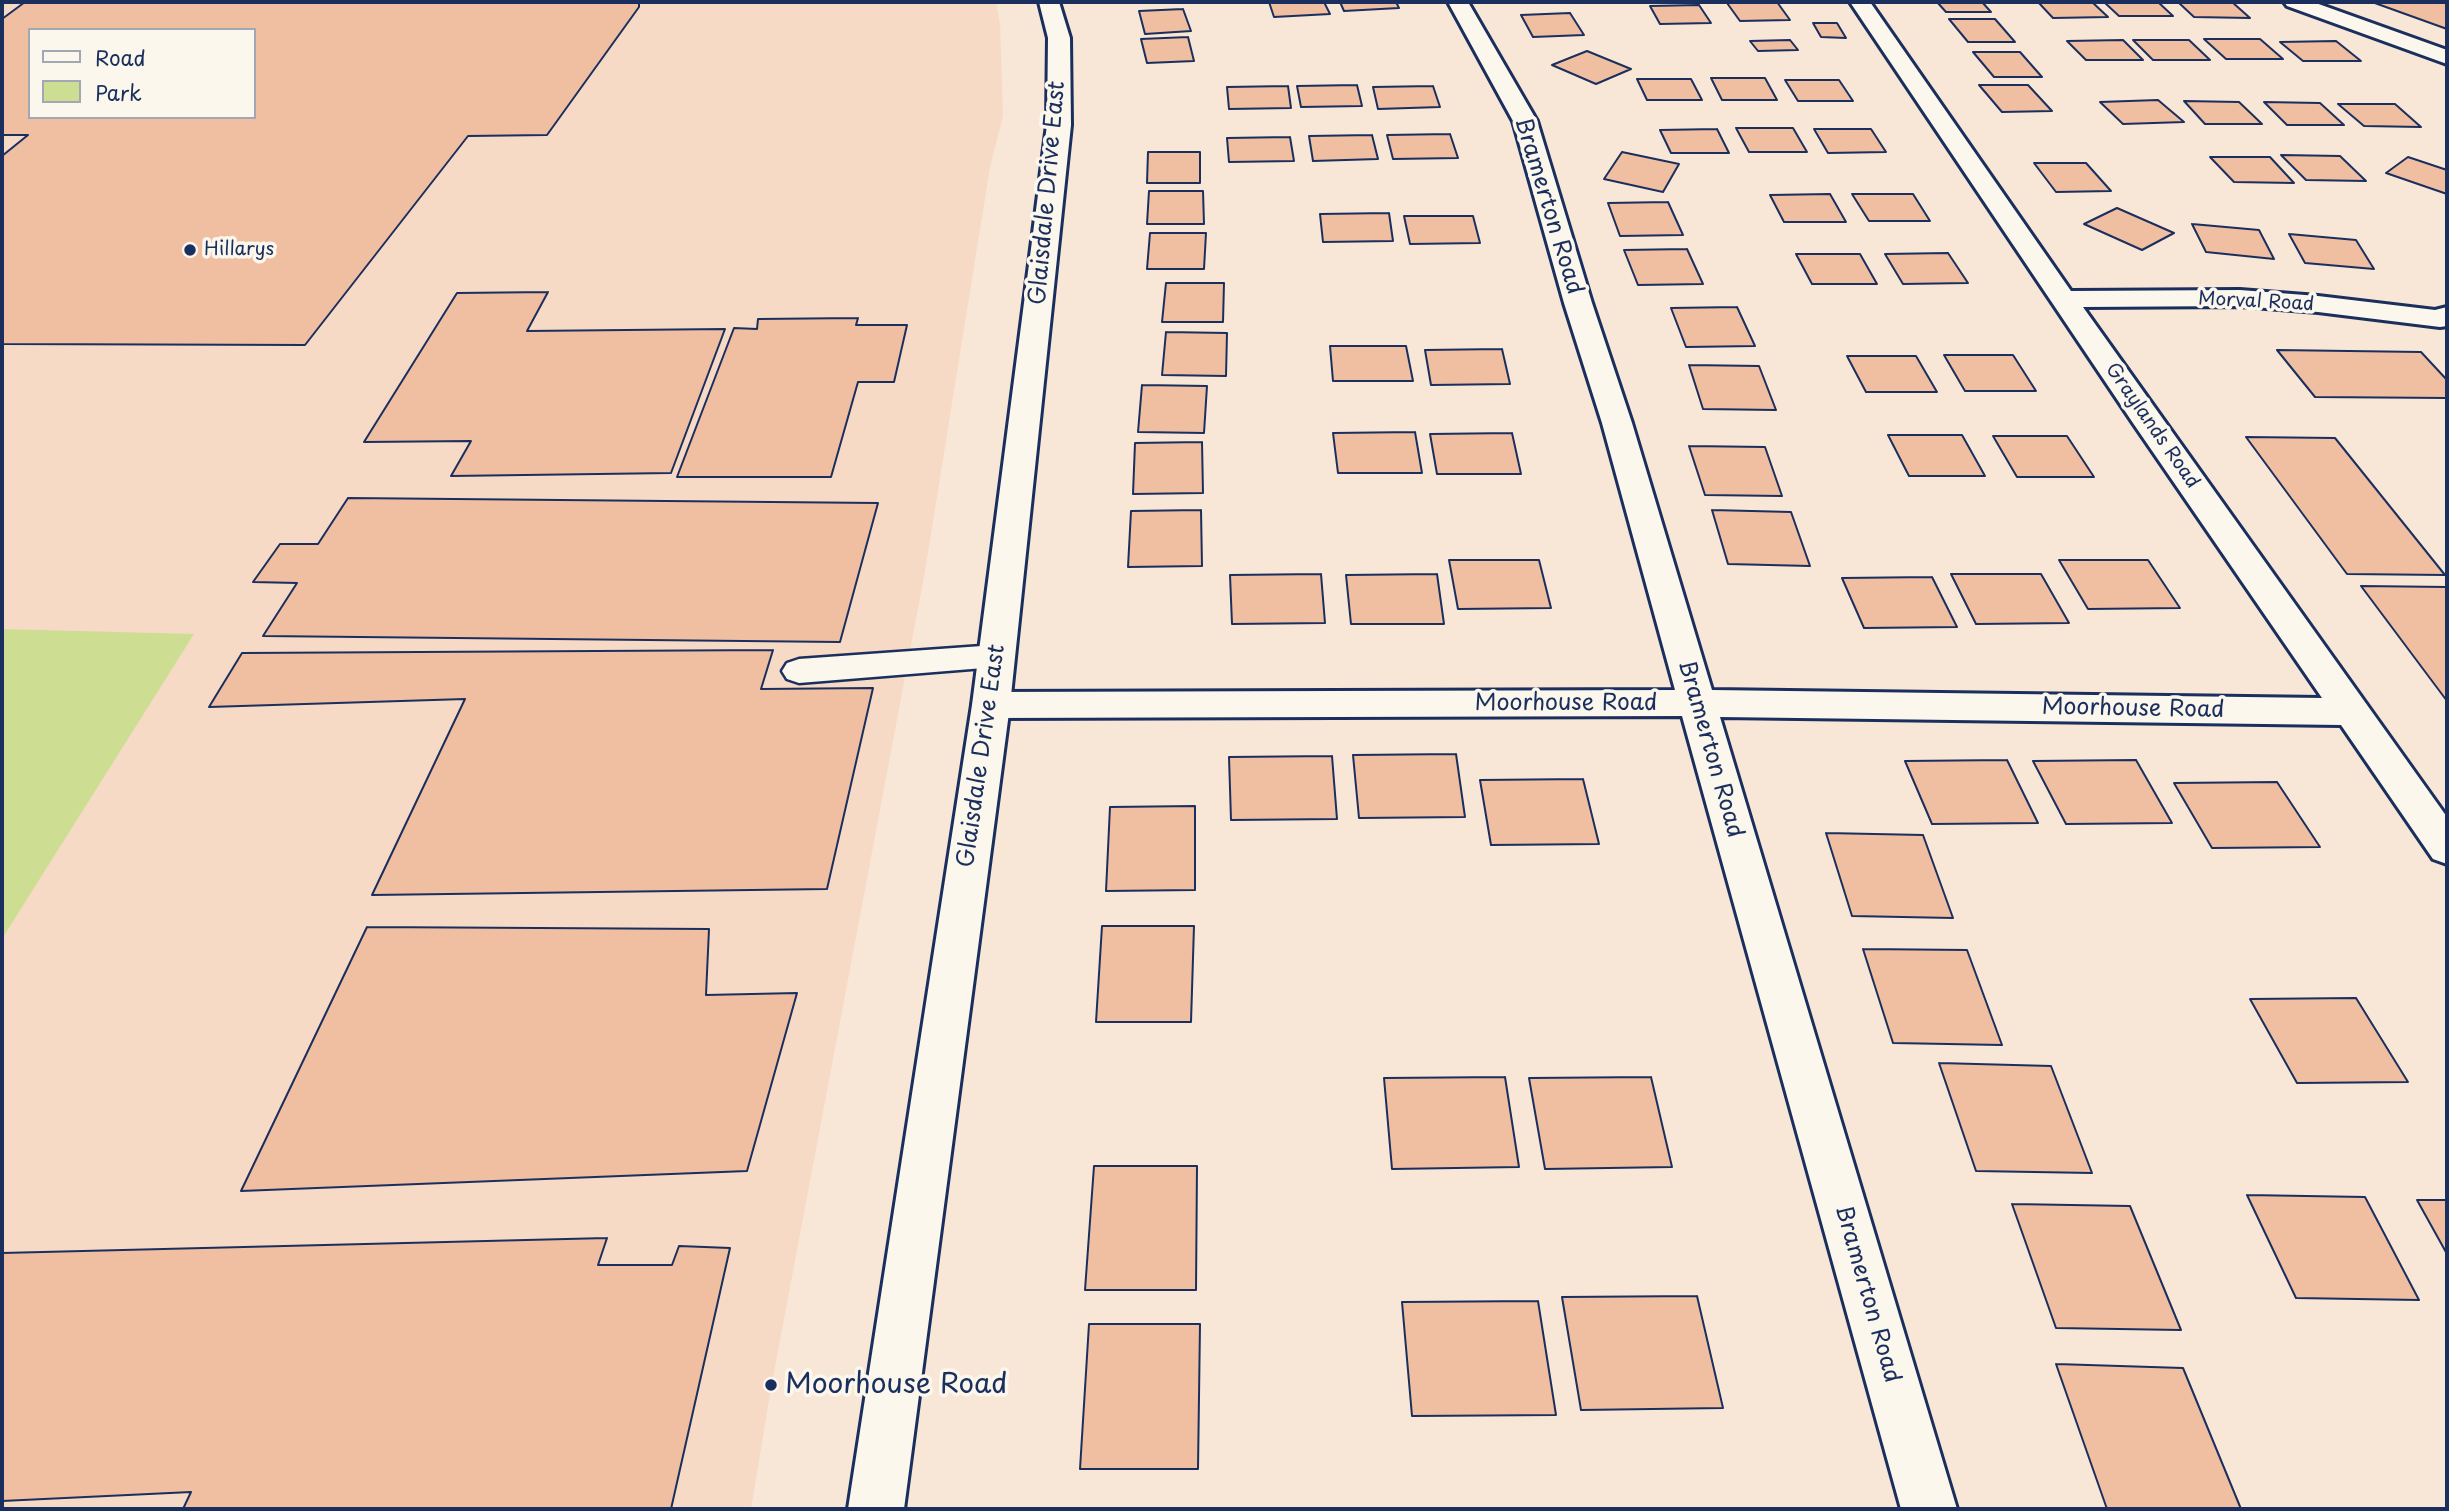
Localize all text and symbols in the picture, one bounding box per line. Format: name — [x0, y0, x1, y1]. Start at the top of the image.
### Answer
legend — [28, 28, 256, 119]
text: Road — [95, 41, 146, 73]
text: Park — [95, 76, 142, 108]
street label: Glaisdale Drive East — [1024, 80, 1072, 306]
street label: Bramerton Road — [1508, 114, 1588, 298]
place label: Hillarys — [204, 239, 274, 261]
marker: Hillarys — [182, 242, 198, 258]
street label: Morval Road — [2197, 288, 2315, 316]
street label: Graylands Road — [2100, 359, 2204, 493]
street label: Glaisdale Drive East — [953, 643, 1011, 869]
street label: Bramerton Road — [1671, 657, 1749, 841]
street label: Moorhouse Road — [1475, 690, 1657, 718]
street label: Moorhouse Road — [2041, 694, 2225, 724]
street label: Bramerton Road — [1828, 1202, 1906, 1386]
place label: Moorhouse Road — [785, 1368, 1008, 1402]
marker: Moorhouse Road — [763, 1377, 779, 1393]

